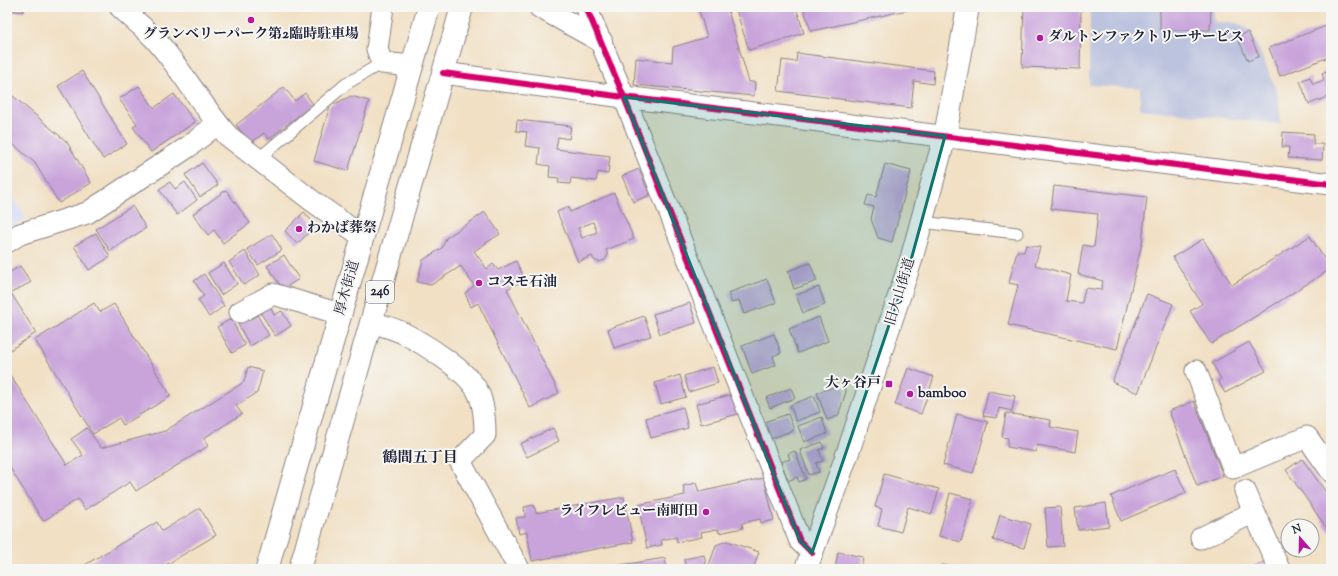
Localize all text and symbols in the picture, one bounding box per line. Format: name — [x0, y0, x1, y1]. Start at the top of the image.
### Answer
marker: グランベリーパーク第2臨時駐車場 — [246, 15, 256, 25]
place label: グランベリーパーク第2臨時駐車場 — [143, 25, 359, 45]
place label: ダルトンファクトリーサービス — [1048, 28, 1244, 48]
marker: ダルトンファクトリーサービス — [1035, 33, 1045, 43]
place label: わかば葬祭 — [307, 219, 377, 239]
marker: わかば葬祭 — [294, 224, 304, 234]
street label: 旧大山街道 — [881, 256, 921, 328]
street label: 厚木街道 — [331, 258, 365, 318]
place label: コスモ石油 — [487, 273, 557, 293]
marker: コスモ石油 — [474, 278, 484, 288]
road number: 246 — [366, 281, 394, 303]
place label: 大ヶ谷戸 — [825, 374, 881, 394]
marker: 大ヶ谷戸 — [884, 379, 894, 389]
place label: bamboo — [917, 384, 967, 404]
marker: bamboo — [905, 389, 915, 399]
district label: 鶴間五丁目 — [382, 448, 458, 469]
place label: ライフレビュー南町田 — [559, 502, 698, 522]
marker: ライフレビュー南町田 — [701, 507, 711, 517]
north arrow — [1280, 518, 1320, 558]
text: N — [1289, 520, 1304, 539]

